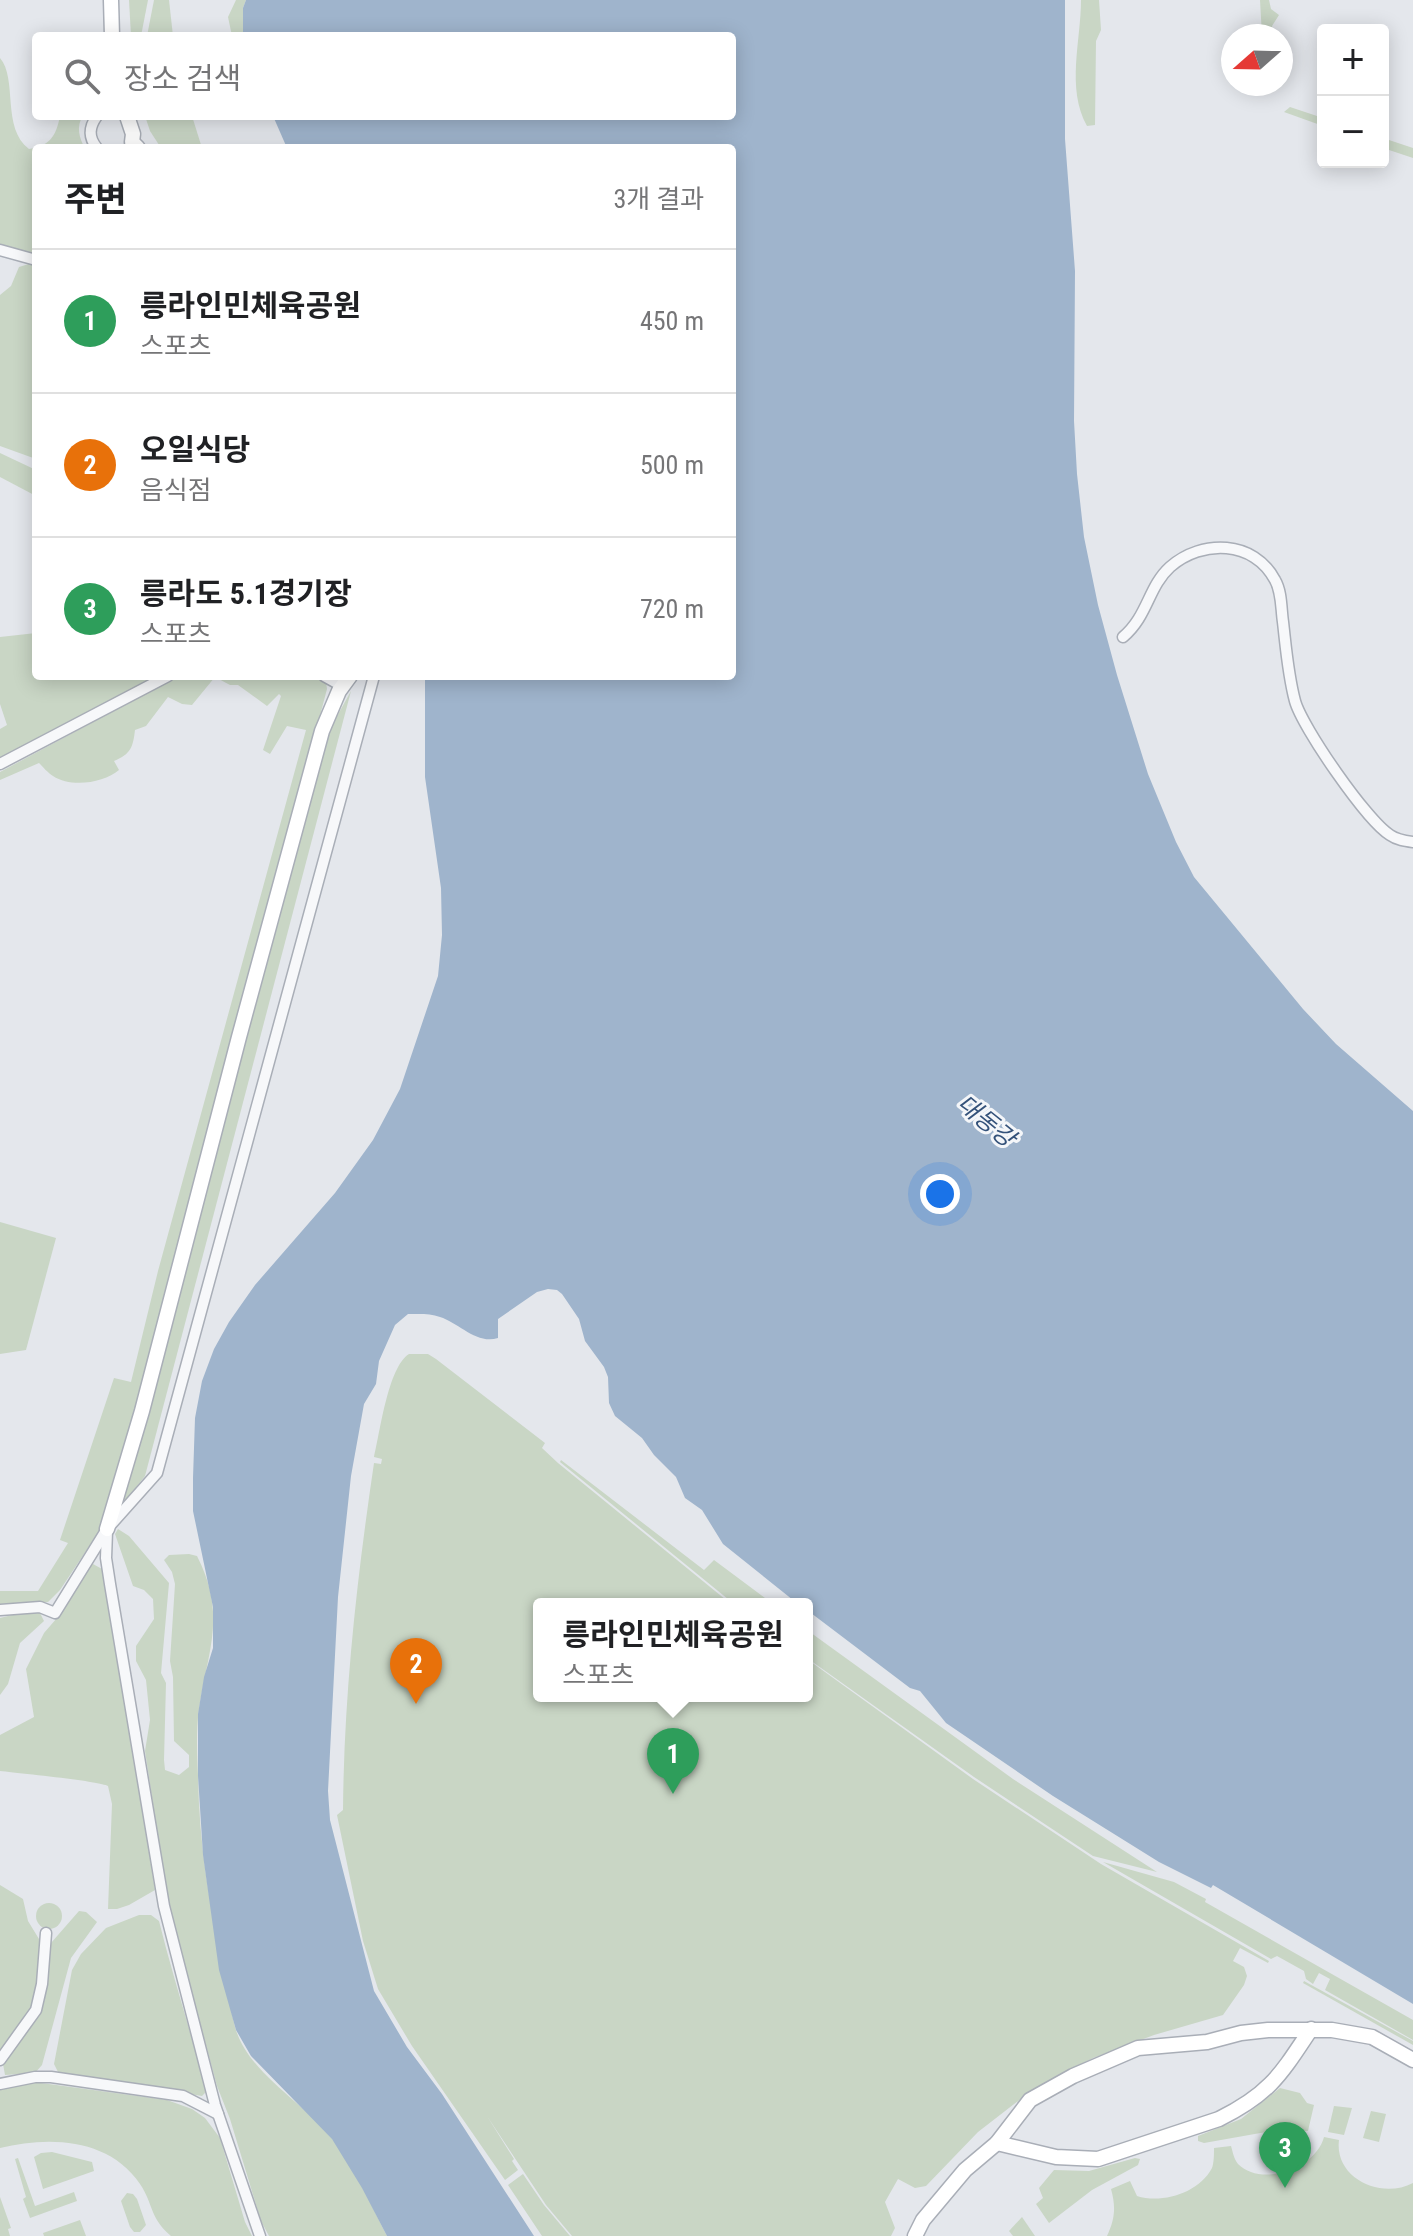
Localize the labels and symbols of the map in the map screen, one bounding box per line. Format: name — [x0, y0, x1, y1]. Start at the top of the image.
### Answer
north arrow — [1221, 24, 1293, 96]
water label: 대동강 — [951, 1089, 1023, 1155]
your location — [920, 1174, 960, 1214]
pin: 2 — [390, 1638, 442, 1704]
pin: 1 — [647, 1728, 699, 1794]
pin: 3 — [1259, 2122, 1311, 2188]

